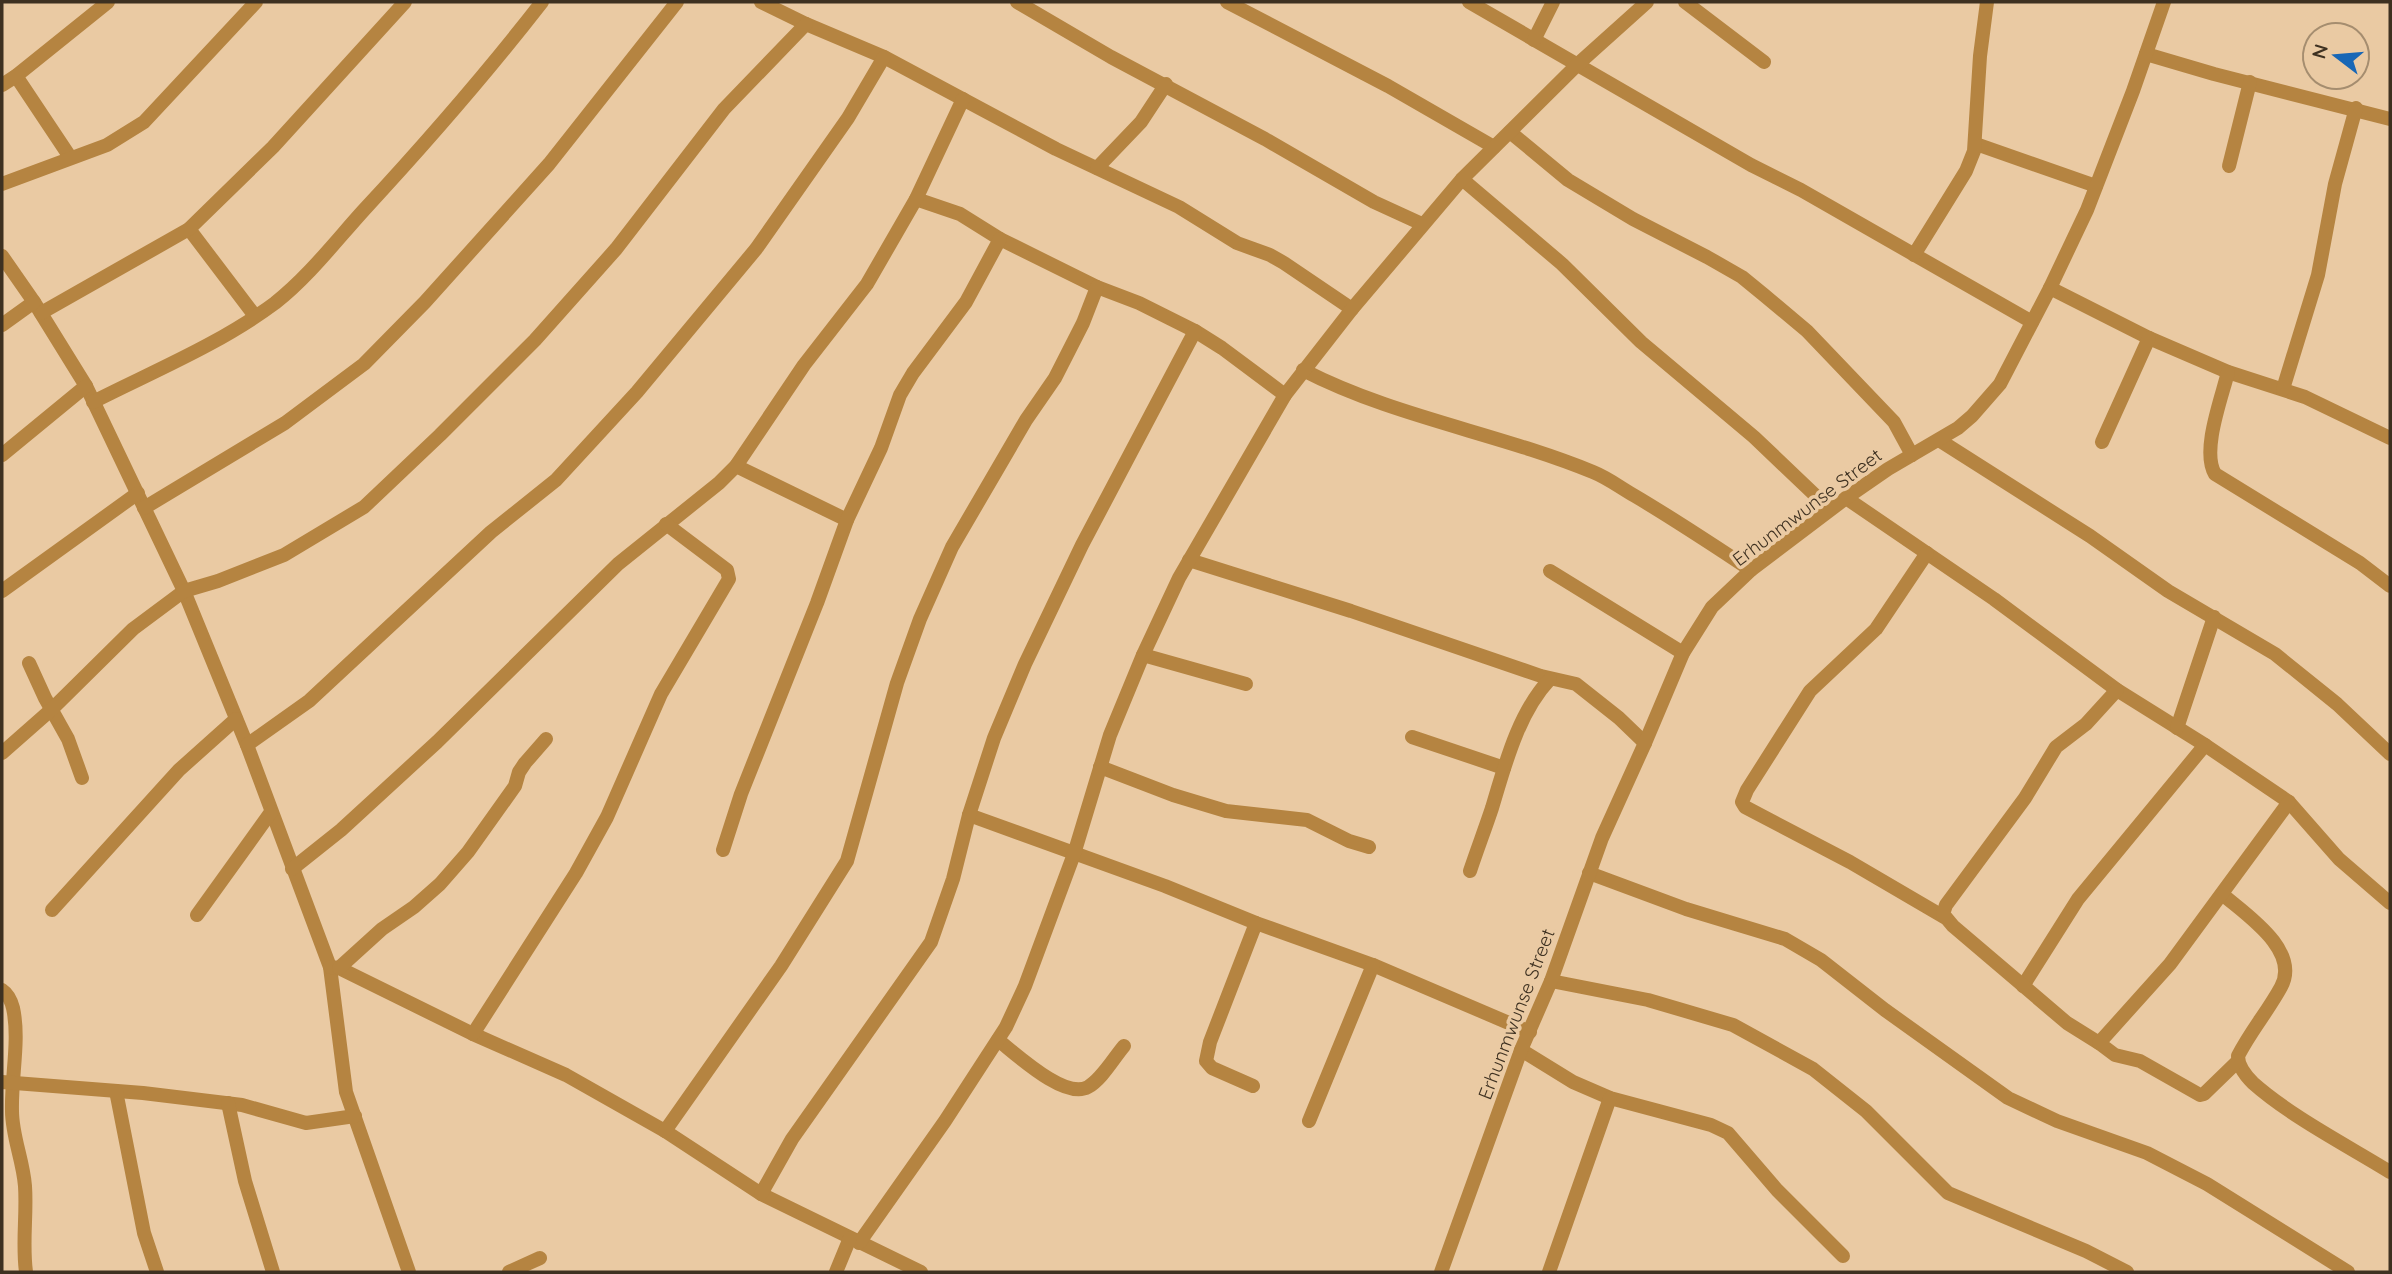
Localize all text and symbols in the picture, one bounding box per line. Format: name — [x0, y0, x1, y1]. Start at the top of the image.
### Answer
north arrow — [2301, 21, 2371, 91]
text: N — [2306, 41, 2333, 61]
street label: Erhunmwunse Street — [1728, 443, 1886, 571]
street label: Erhunmwunse Street — [1472, 925, 1560, 1103]

